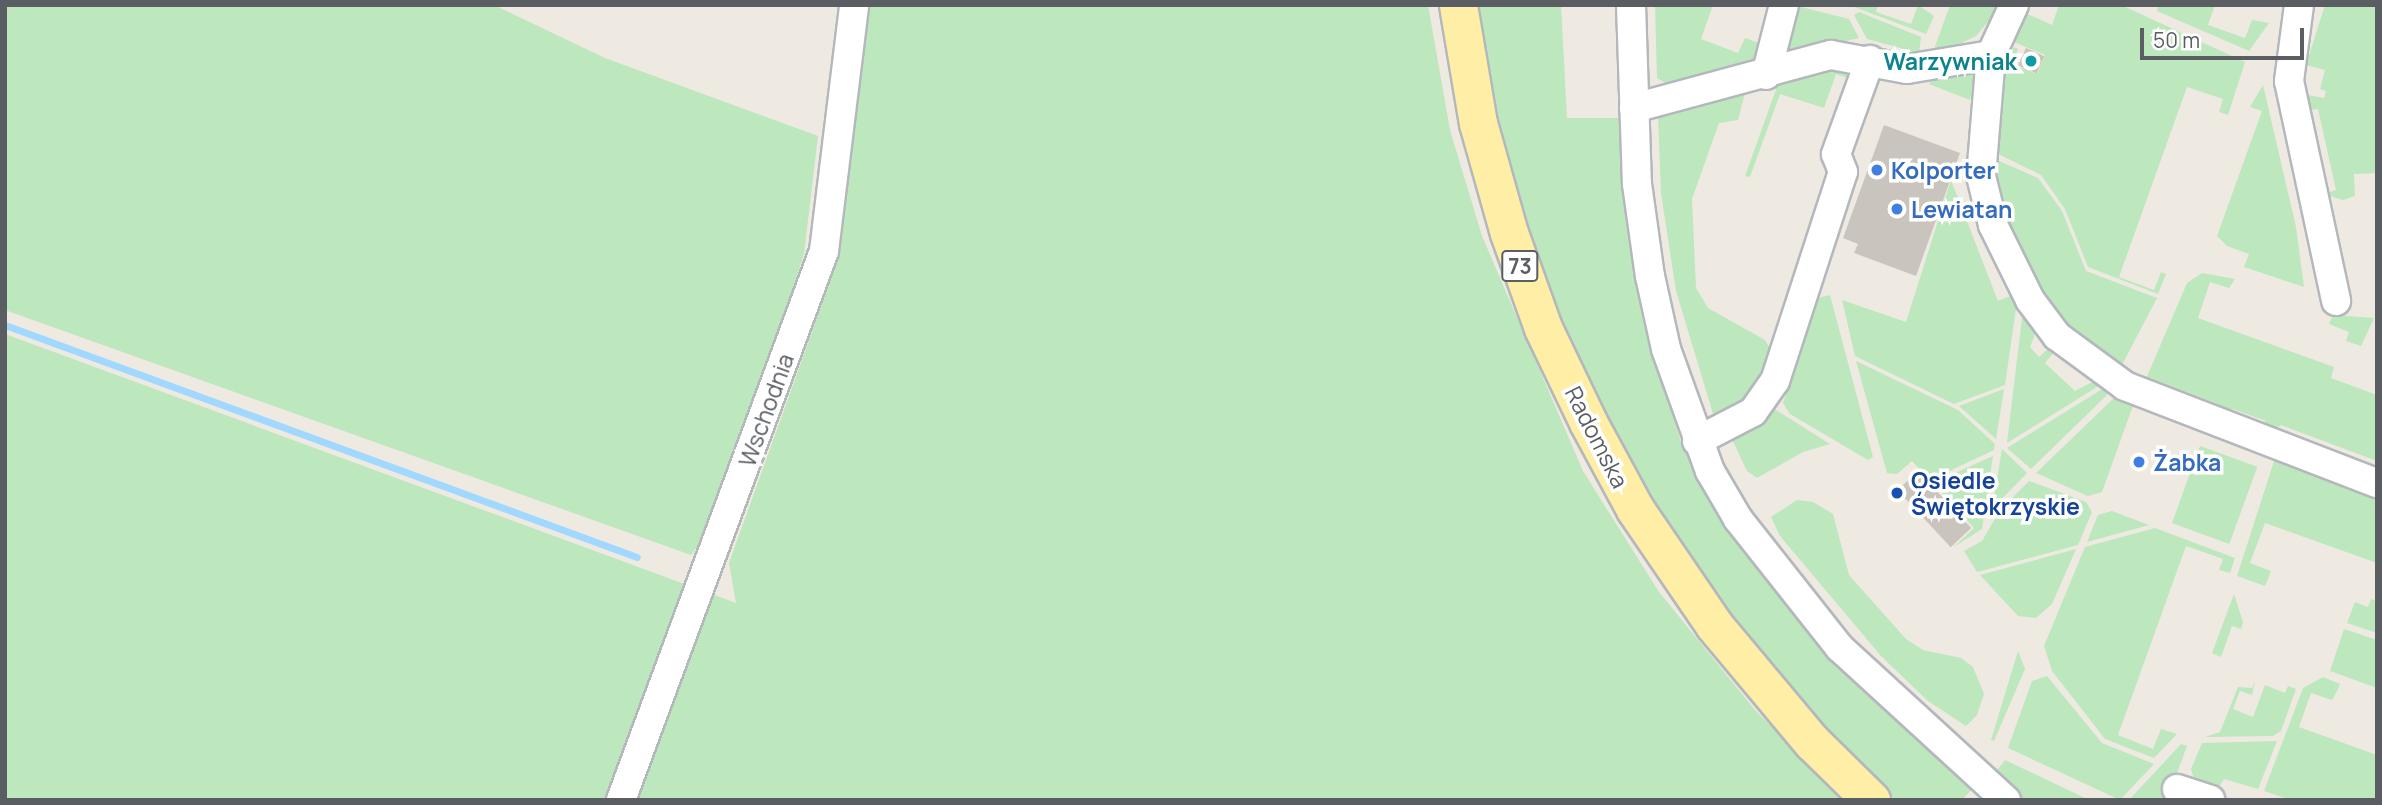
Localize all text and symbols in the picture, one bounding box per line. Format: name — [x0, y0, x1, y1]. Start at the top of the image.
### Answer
scale bar — [2144, 14, 2308, 58]
text: 50 m — [2153, 26, 2200, 54]
place label: Warzywniak — [1883, 47, 2017, 75]
marker: Warzywniak — [2023, 53, 2039, 69]
place label: Kolporter — [1891, 156, 1996, 184]
marker: Kolporter — [1869, 162, 1885, 178]
place label: Lewiatan — [1911, 195, 2012, 223]
marker: Lewiatan — [1889, 201, 1905, 217]
road number: 73 — [1501, 248, 1539, 284]
street label: Wschodnia — [733, 350, 799, 470]
street label: Radomska — [1560, 382, 1634, 492]
place label: Żabka — [2153, 448, 2221, 476]
marker: Żabka — [2131, 454, 2147, 470]
place label: Osiedle Świętokrzyskie — [1911, 466, 2080, 520]
marker: Osiedle Świętokrzyskie — [1889, 485, 1905, 501]

